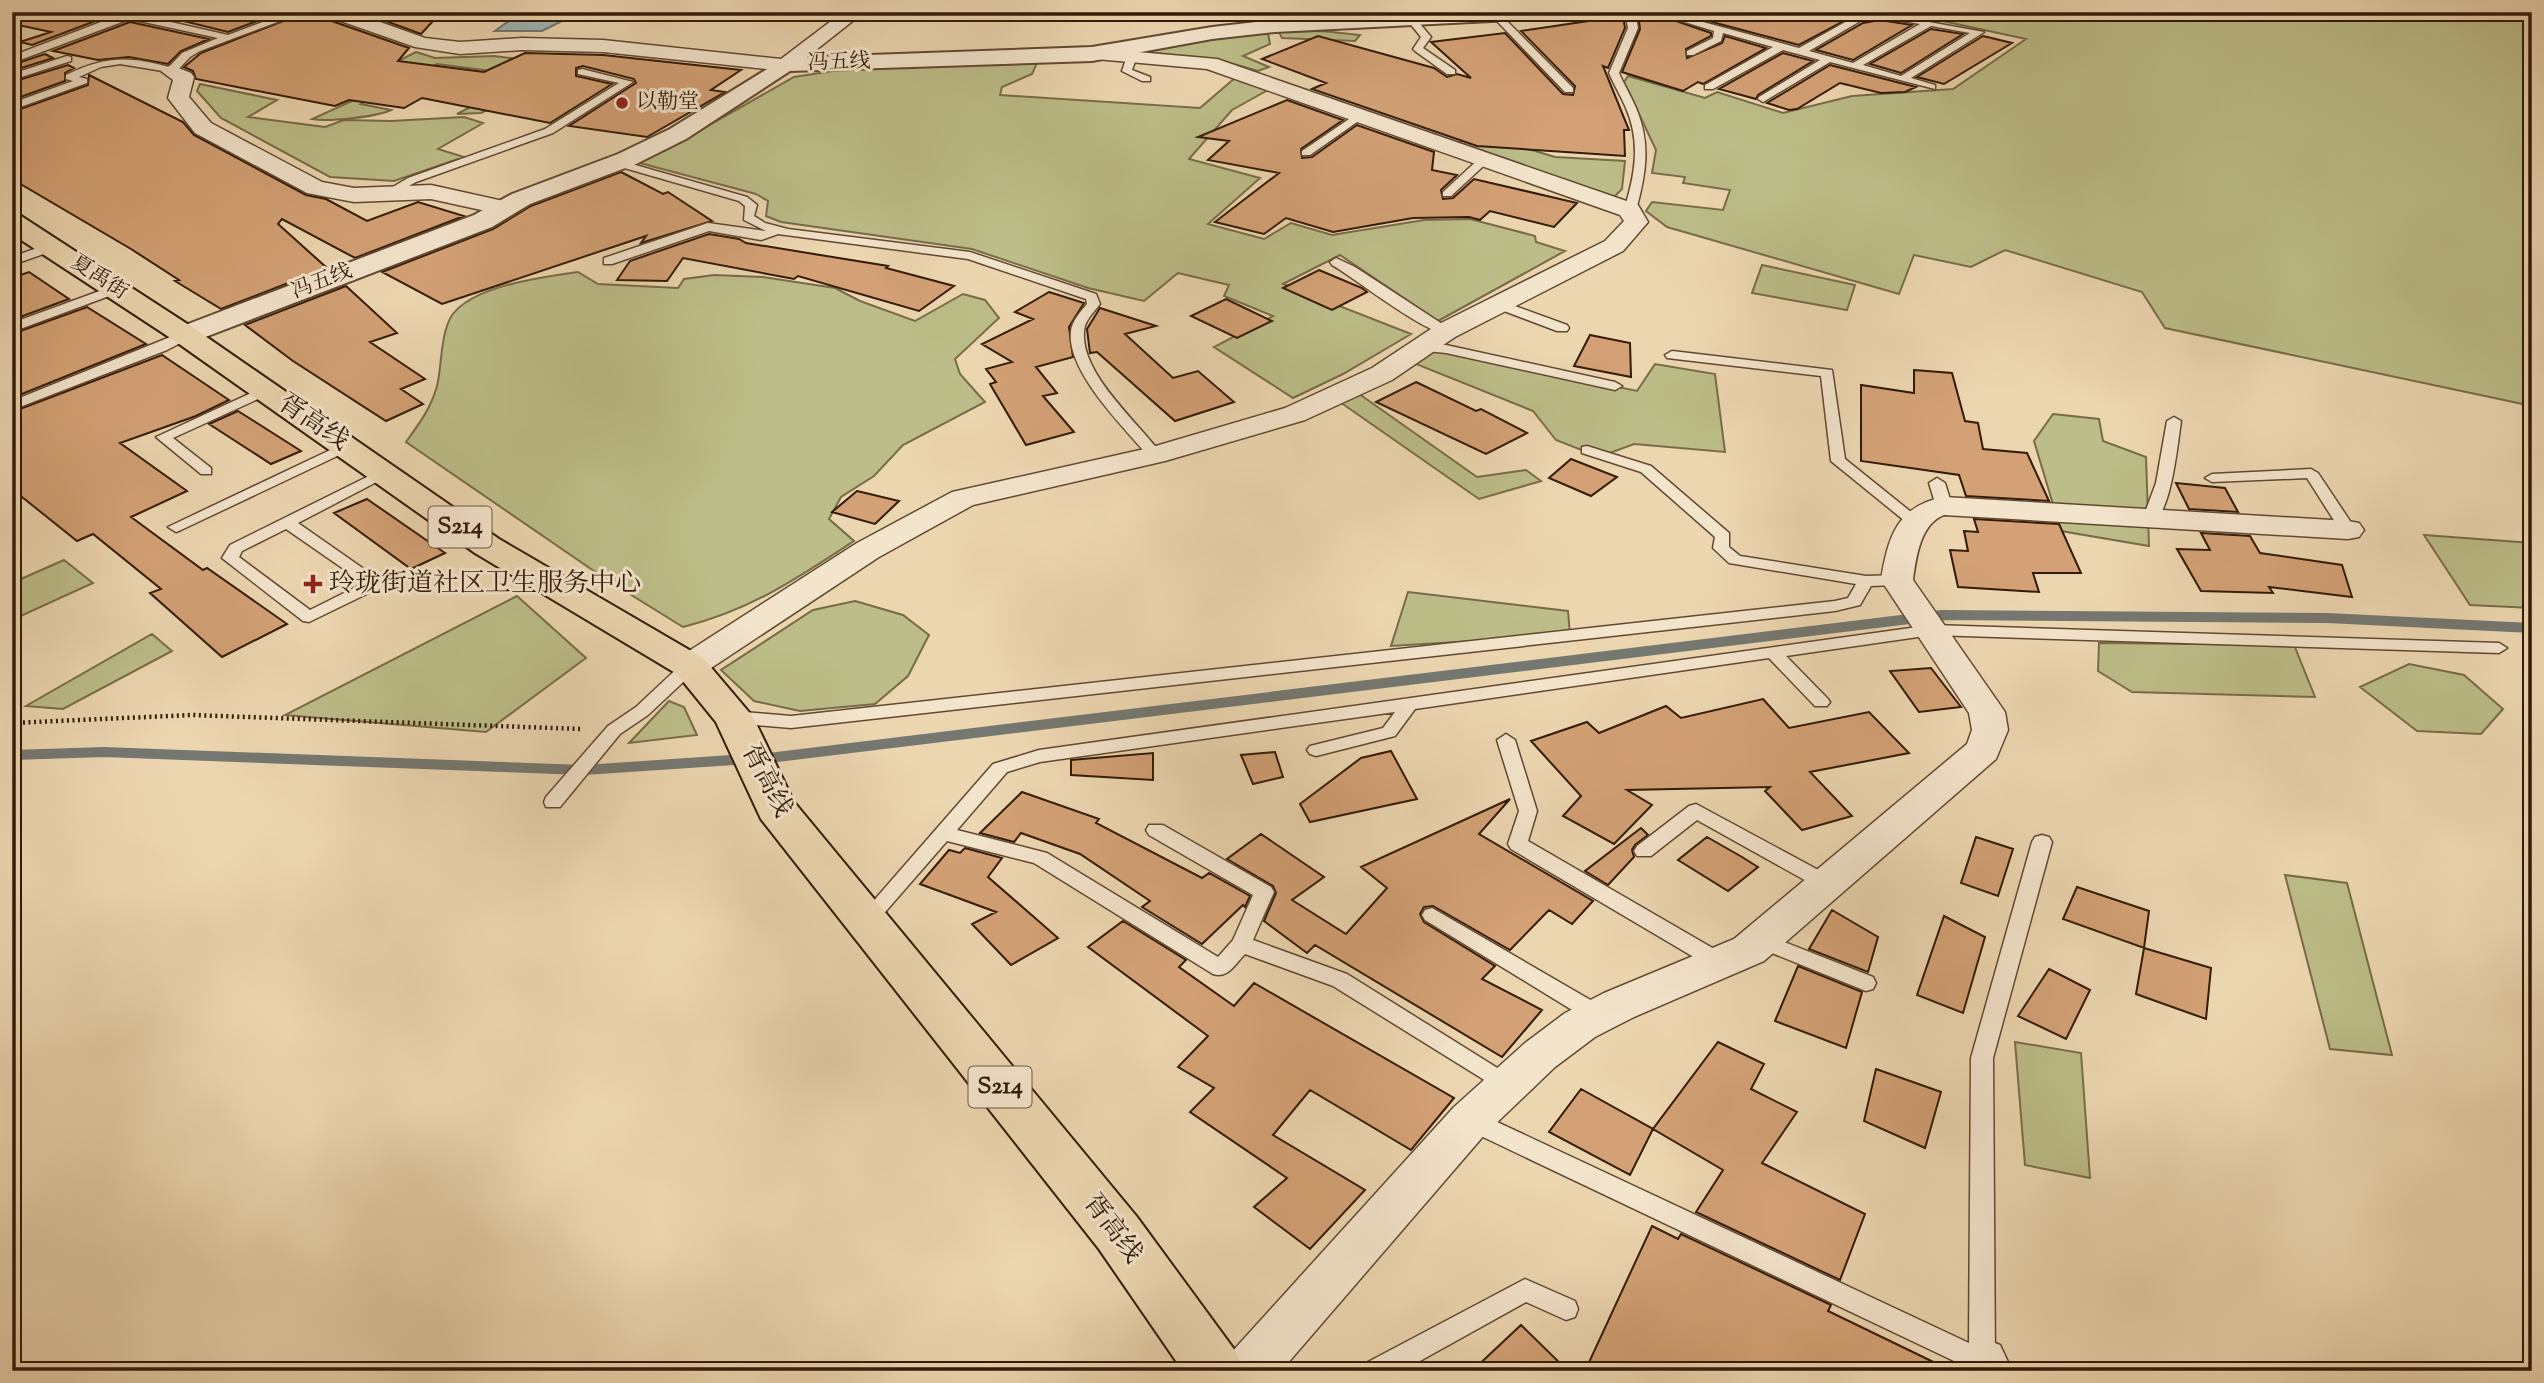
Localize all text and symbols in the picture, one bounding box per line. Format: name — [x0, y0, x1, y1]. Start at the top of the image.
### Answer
street label: 冯五线 — [807, 47, 871, 79]
place label: 以勒堂 — [636, 88, 699, 118]
marker: 以勒堂 — [614, 95, 630, 111]
street label: 夏禹街 — [64, 248, 134, 308]
street label: 冯五线 — [287, 257, 357, 307]
street label: 胥高线 — [270, 386, 356, 460]
road number: S214 — [428, 506, 491, 548]
place label: 玲珑街道社区卫生服务中心 — [329, 566, 641, 603]
marker: 玲珑街道社区卫生服务中心 — [303, 574, 323, 594]
street label: 胥高线 — [731, 738, 801, 824]
road number: S214 — [968, 1066, 1032, 1107]
street label: 胥高线 — [1074, 1187, 1150, 1271]

